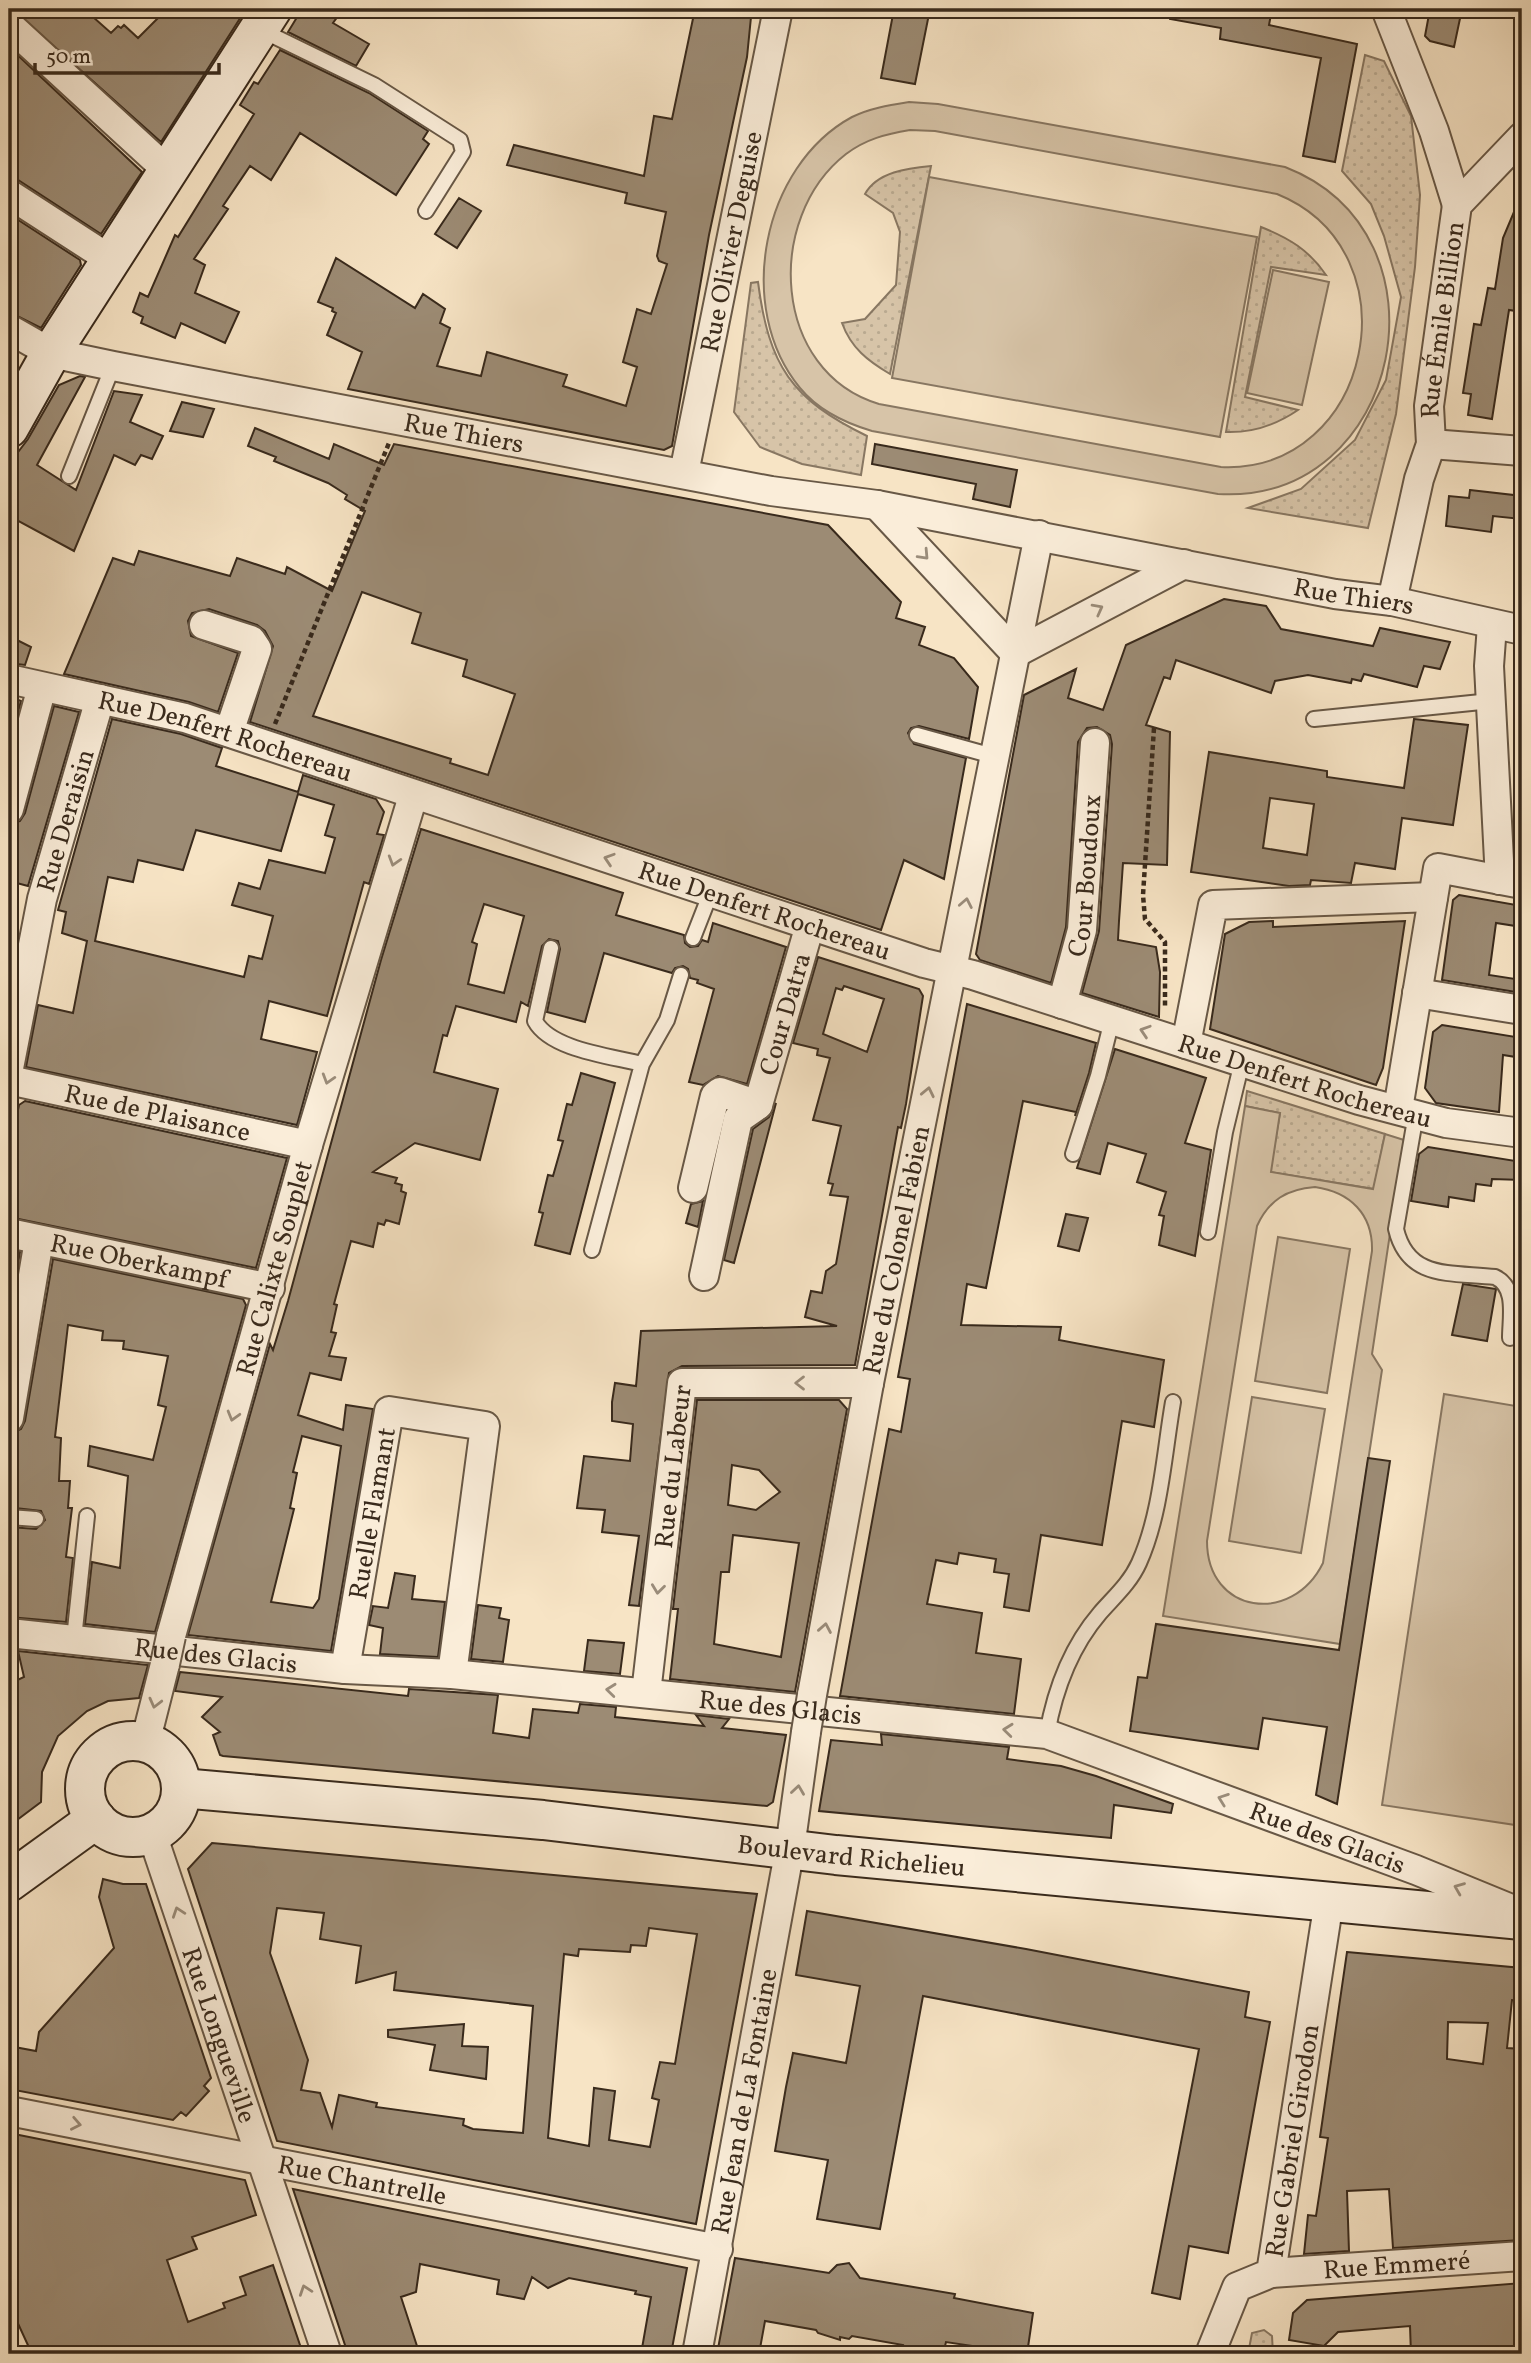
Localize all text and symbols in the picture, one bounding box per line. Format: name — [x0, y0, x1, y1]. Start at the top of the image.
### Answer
scale bar — [35, 32, 219, 76]
text: 50 m — [46, 43, 91, 72]
street label: Rue Olivier Deguise — [693, 128, 773, 356]
street label: Rue Émile Billion — [1413, 219, 1475, 419]
street label: Rue Thiers — [401, 406, 527, 464]
one-way arrow — [916, 547, 928, 560]
street label: Rue Thiers — [1290, 570, 1417, 625]
one-way arrow — [1091, 604, 1103, 617]
street label: Rue Denfert Rochereau — [94, 683, 357, 792]
street label: Rue Deraisin — [29, 745, 105, 897]
street label: Cour Boudoux — [1059, 793, 1111, 961]
one-way arrow — [603, 853, 615, 867]
street label: Rue Denfert Rochereau — [633, 853, 895, 971]
one-way arrow — [387, 855, 402, 867]
one-way arrow — [957, 897, 972, 909]
street label: Cour Datra — [751, 949, 821, 1080]
one-way arrow — [1140, 1025, 1152, 1039]
street label: Rue Denfert Rochereau — [1173, 1027, 1436, 1139]
one-way arrow — [322, 1073, 337, 1085]
street label: Rue de Plaisance — [61, 1077, 253, 1152]
one-way arrow — [920, 1086, 935, 1098]
street label: Rue du Colonel Fabien — [855, 1122, 940, 1378]
street label: Rue Calixte Souplet — [228, 1157, 323, 1380]
street label: Rue Oberkampf — [47, 1226, 233, 1299]
one-way arrow — [795, 1375, 805, 1391]
street label: Rue du Labeur — [647, 1383, 702, 1550]
one-way arrow — [226, 1409, 241, 1421]
street label: Ruelle Flamant — [341, 1425, 406, 1602]
one-way arrow — [651, 1584, 666, 1595]
one-way arrow — [816, 1622, 831, 1634]
street label: Rue des Glacis — [132, 1631, 299, 1684]
one-way arrow — [605, 1683, 616, 1698]
street label: Rue des Glacis — [697, 1683, 863, 1735]
one-way arrow — [149, 1697, 163, 1709]
one-way arrow — [1002, 1722, 1013, 1737]
one-way arrow — [790, 1784, 805, 1796]
one-way arrow — [1218, 1793, 1230, 1807]
street label: Rue des Glacis — [1244, 1794, 1410, 1884]
street label: Boulevard Richelieu — [735, 1827, 967, 1887]
one-way arrow — [1454, 1882, 1466, 1896]
one-way arrow — [172, 1906, 186, 1918]
street label: Rue Longueville — [171, 1943, 264, 2128]
street label: Rue Jean de La Fontaine — [703, 1966, 788, 2238]
street label: Rue Gabriel Girodon — [1258, 2022, 1330, 2260]
one-way arrow — [70, 2116, 82, 2131]
street label: Rue Chantrelle — [275, 2148, 449, 2216]
street label: Rue Emmeré — [1322, 2244, 1472, 2289]
one-way arrow — [299, 2284, 313, 2296]

